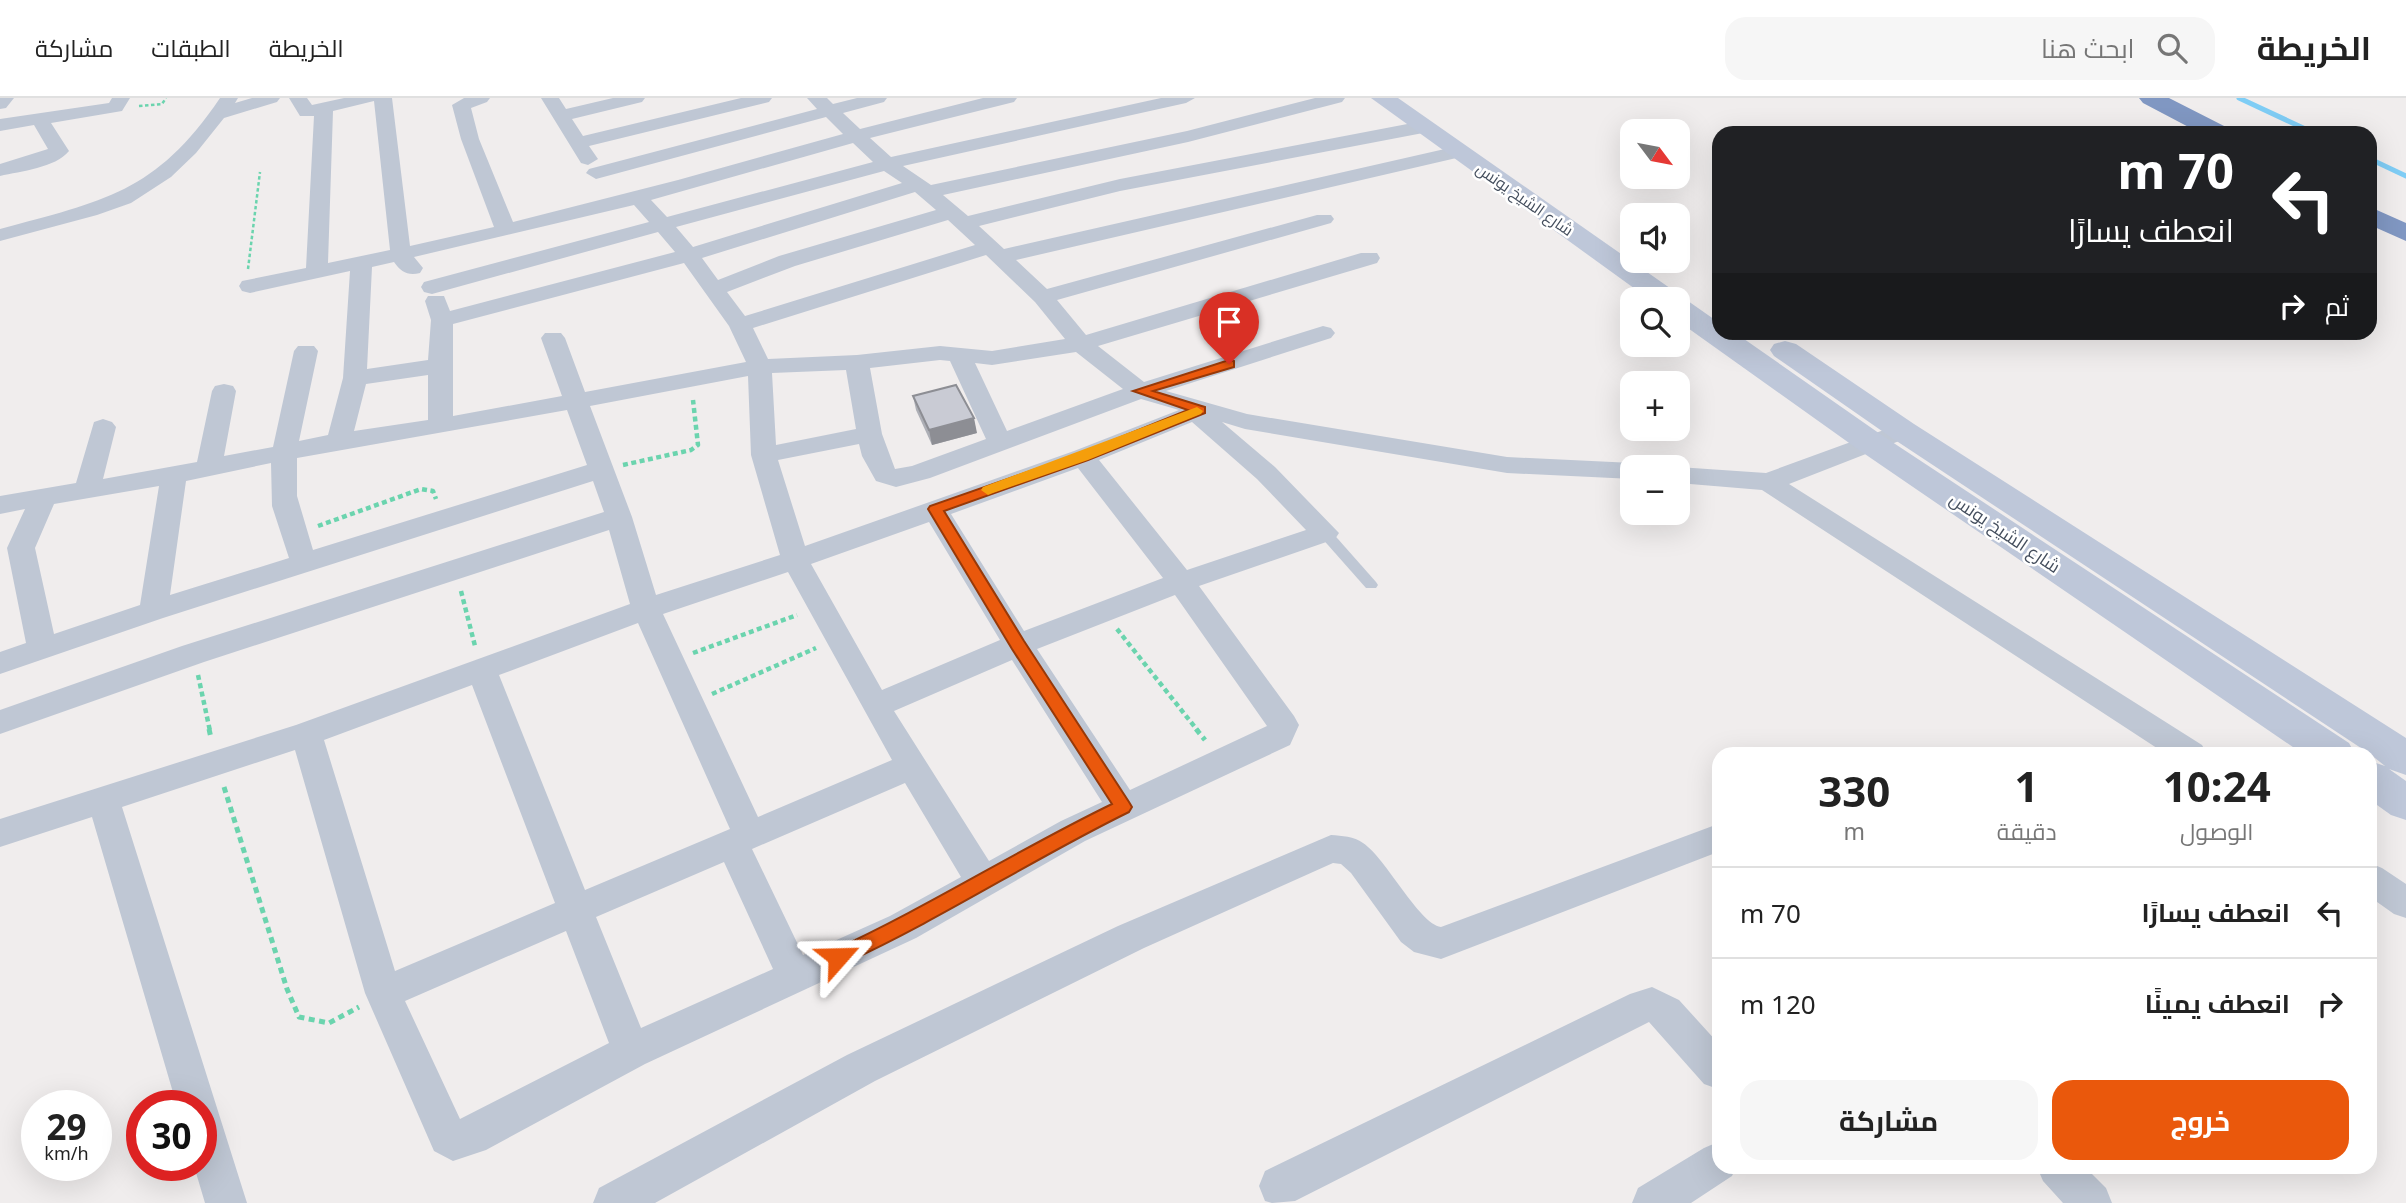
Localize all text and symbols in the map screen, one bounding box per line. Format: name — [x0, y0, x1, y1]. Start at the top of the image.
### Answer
search box — [1725, 17, 2215, 80]
text: الخريطة — [2257, 25, 2371, 70]
icon: search — [2153, 29, 2191, 67]
text: ابحث هنا — [2041, 30, 2135, 66]
text: مشاركة — [35, 31, 113, 64]
text: الطبقات — [151, 31, 231, 64]
text: الخريطة — [269, 31, 344, 64]
north arrow — [1620, 119, 1690, 189]
map controls — [1620, 119, 1690, 525]
text: 70 m — [2117, 137, 2234, 203]
icon: left — [2258, 154, 2349, 245]
street label: شارع الشيخ يونس — [1471, 157, 1578, 242]
button: sound — [1620, 203, 1690, 273]
text: انعطف يسارًا — [2068, 208, 2234, 251]
button: search — [1620, 287, 1690, 357]
icon: right — [2273, 287, 2311, 325]
text: ثم — [2325, 288, 2349, 324]
pin — [1199, 292, 1259, 364]
icon: arrive — [1210, 303, 1248, 341]
button: + — [1620, 371, 1690, 441]
button: − — [1620, 455, 1690, 525]
street label: شارع الشيخ يونس — [1945, 486, 2066, 579]
text: 1 — [2015, 757, 2039, 814]
text: 10:24 — [2163, 757, 2271, 814]
text: 330 — [1818, 762, 1890, 819]
text: m — [1844, 815, 1865, 847]
text: دقيقة — [1997, 815, 2057, 847]
text: الوصول — [2180, 815, 2253, 847]
text: انعطف يسارًا — [2141, 894, 2290, 930]
icon: left — [2311, 894, 2349, 932]
text: 70 m — [1740, 895, 1801, 931]
position arrow — [801, 920, 875, 994]
text: انعطف يمينًا — [2145, 985, 2290, 1021]
icon: right — [2311, 985, 2349, 1023]
text: 120 m — [1740, 986, 1816, 1022]
button: مشاركة — [1740, 1080, 2038, 1160]
button: خروج — [2052, 1080, 2349, 1160]
speed limit sign: 30 — [126, 1090, 217, 1181]
text: 29 — [46, 1103, 87, 1150]
text: km/h — [44, 1141, 89, 1165]

